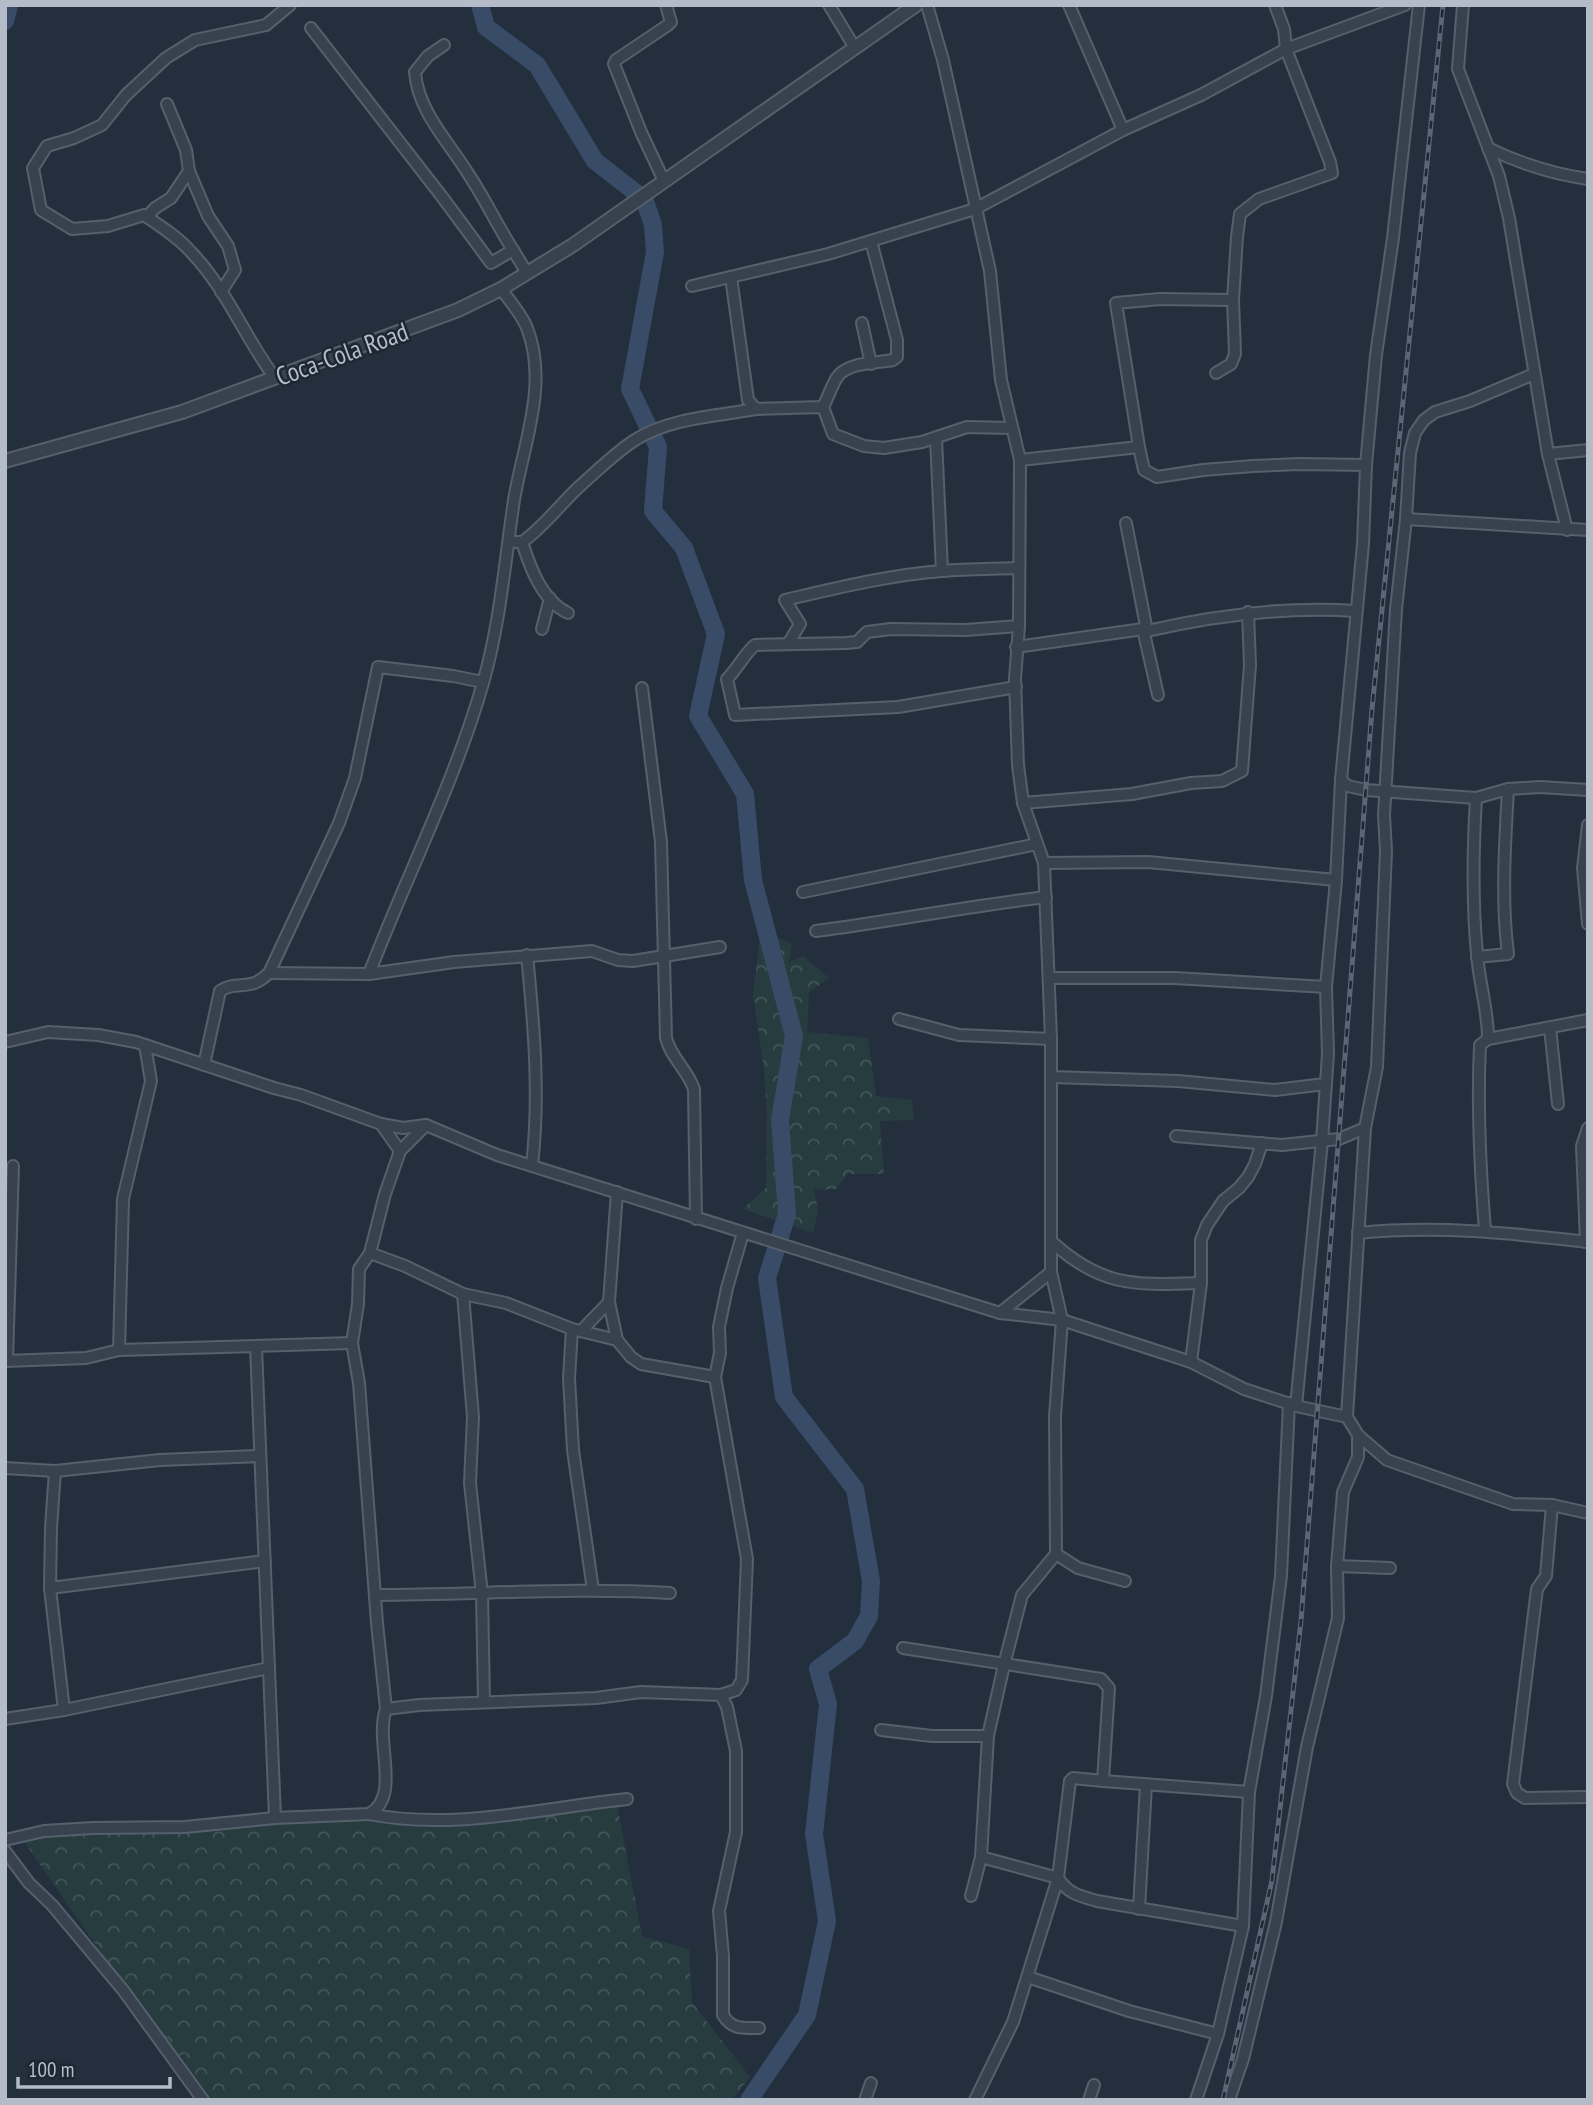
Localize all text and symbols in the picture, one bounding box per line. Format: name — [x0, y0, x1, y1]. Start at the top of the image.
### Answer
street label: Coca-Cola Road — [271, 314, 412, 393]
scale bar — [18, 2046, 170, 2090]
text: 100 m — [28, 2056, 74, 2083]

